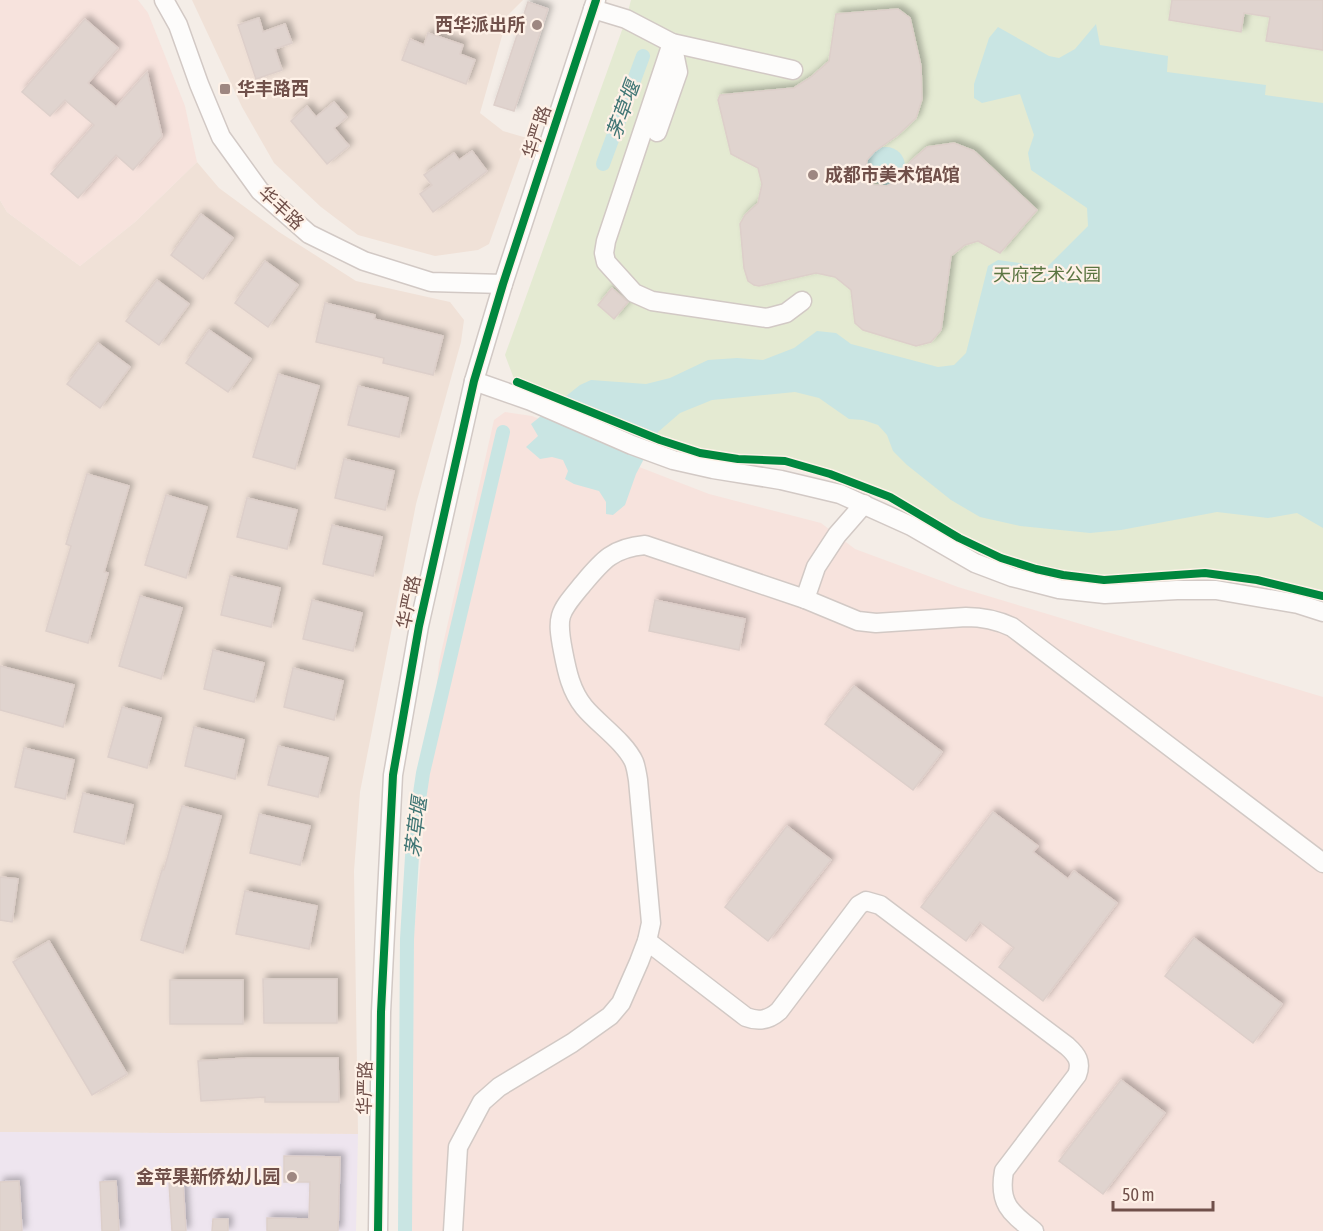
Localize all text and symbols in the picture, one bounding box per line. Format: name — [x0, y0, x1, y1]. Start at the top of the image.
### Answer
place label: 西华派出所 — [435, 14, 525, 35]
marker: 西华派出所 — [530, 18, 544, 32]
water label: 茅草堰 — [601, 75, 645, 142]
place label: 华丰路西 — [237, 78, 309, 99]
marker: 华丰路西 — [218, 82, 232, 96]
street label: 华严路 — [518, 103, 555, 161]
place label: 成都市美术馆A馆 — [825, 164, 960, 185]
marker: 成都市美术馆A馆 — [806, 168, 820, 182]
street label: 华丰路 — [254, 182, 308, 234]
park label: 天府艺术公园 — [993, 264, 1101, 285]
street label: 华严路 — [393, 573, 424, 630]
water label: 茅草堰 — [400, 793, 431, 858]
street label: 华严路 — [354, 1061, 375, 1115]
place label: 金苹果新侨幼儿园 — [136, 1166, 280, 1187]
marker: 金苹果新侨幼儿园 — [285, 1170, 299, 1184]
scale bar — [1113, 1174, 1214, 1212]
text: 50 m — [1122, 1184, 1154, 1205]

